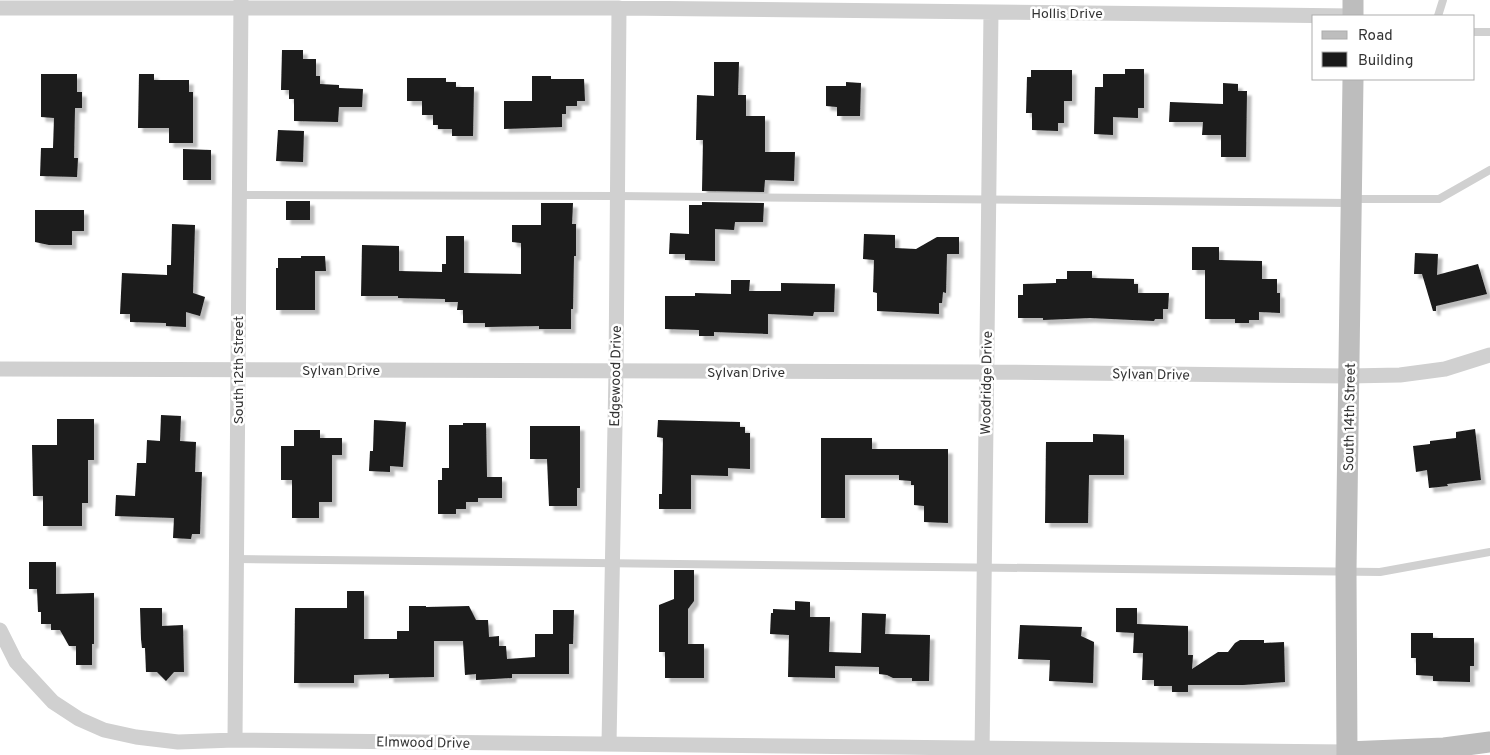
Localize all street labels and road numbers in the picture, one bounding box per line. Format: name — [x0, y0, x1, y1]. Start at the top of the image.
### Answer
street label: Hollis Drive — [1031, 6, 1103, 23]
street label: South 12th Street — [231, 316, 248, 424]
street label: Edgewood Drive — [607, 325, 626, 427]
street label: Woodridge Drive — [978, 331, 997, 435]
street label: Sylvan Drive — [302, 363, 380, 380]
street label: South 14th Street — [1341, 363, 1360, 471]
street label: Sylvan Drive — [707, 365, 785, 382]
street label: Sylvan Drive — [1112, 366, 1190, 385]
street label: Elmwood Drive — [376, 734, 470, 753]

